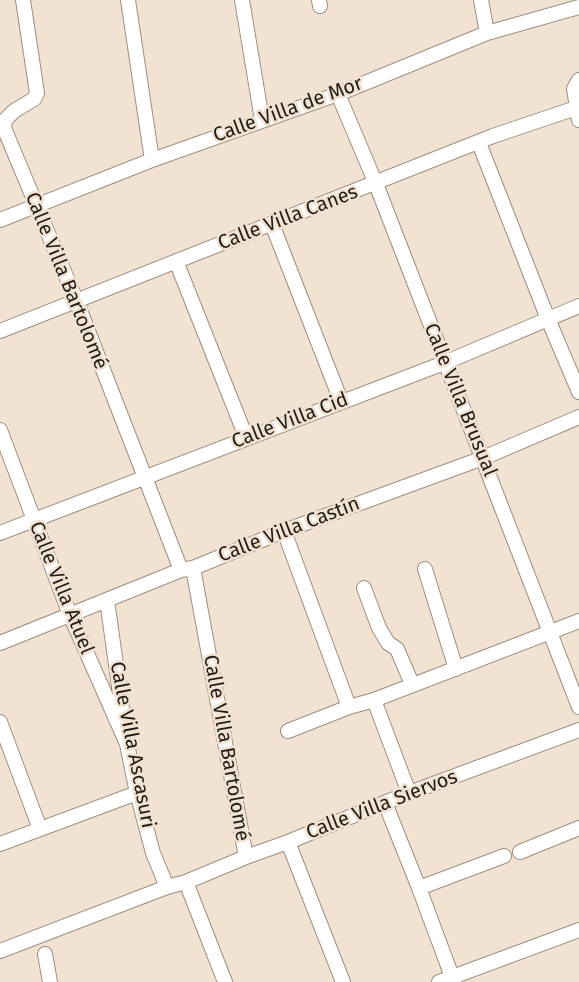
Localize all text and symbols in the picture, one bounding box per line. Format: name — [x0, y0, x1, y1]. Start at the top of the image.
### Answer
street label: Calle Villa de Mor — [210, 72, 366, 148]
street label: Calle Villa Canes — [215, 180, 361, 256]
street label: Calle Villa Bartolomé — [19, 189, 113, 373]
street label: Calle Villa Brusual — [418, 320, 502, 480]
street label: Calle Villa Cid — [228, 388, 352, 454]
street label: Calle Villa Castín — [215, 492, 363, 568]
street label: Calle Villa Atuel — [23, 518, 99, 658]
street label: Calle Villa Bartolomé — [198, 653, 254, 843]
street label: Calle Villa Ascasuri — [104, 660, 160, 830]
street label: Calle Villa Siervos — [303, 765, 461, 845]

